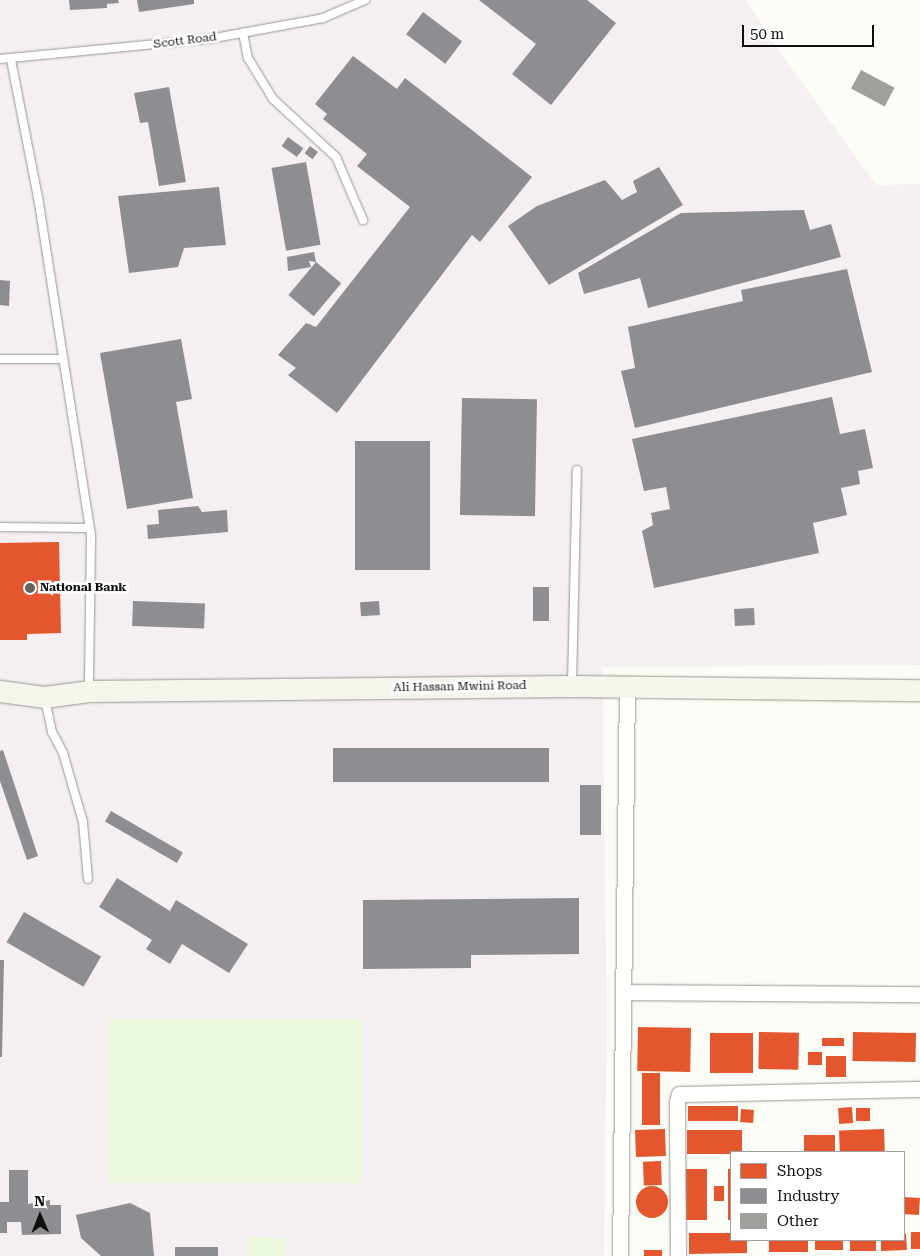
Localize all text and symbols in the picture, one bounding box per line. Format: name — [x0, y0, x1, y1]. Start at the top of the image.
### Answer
scale bar — [745, 15, 878, 47]
text: 50 m — [750, 25, 784, 43]
street label: Scott Road — [153, 30, 217, 52]
place label: National Bank — [40, 581, 127, 595]
marker: National Bank — [24, 582, 36, 594]
street label: Ali Hassan Mwini Road — [393, 679, 527, 695]
legend — [730, 1151, 905, 1241]
text: Shops — [777, 1162, 822, 1180]
text: Industry — [777, 1187, 839, 1205]
north arrow — [15, 1191, 65, 1241]
text: N — [34, 1193, 45, 1209]
text: Other — [777, 1212, 819, 1230]

